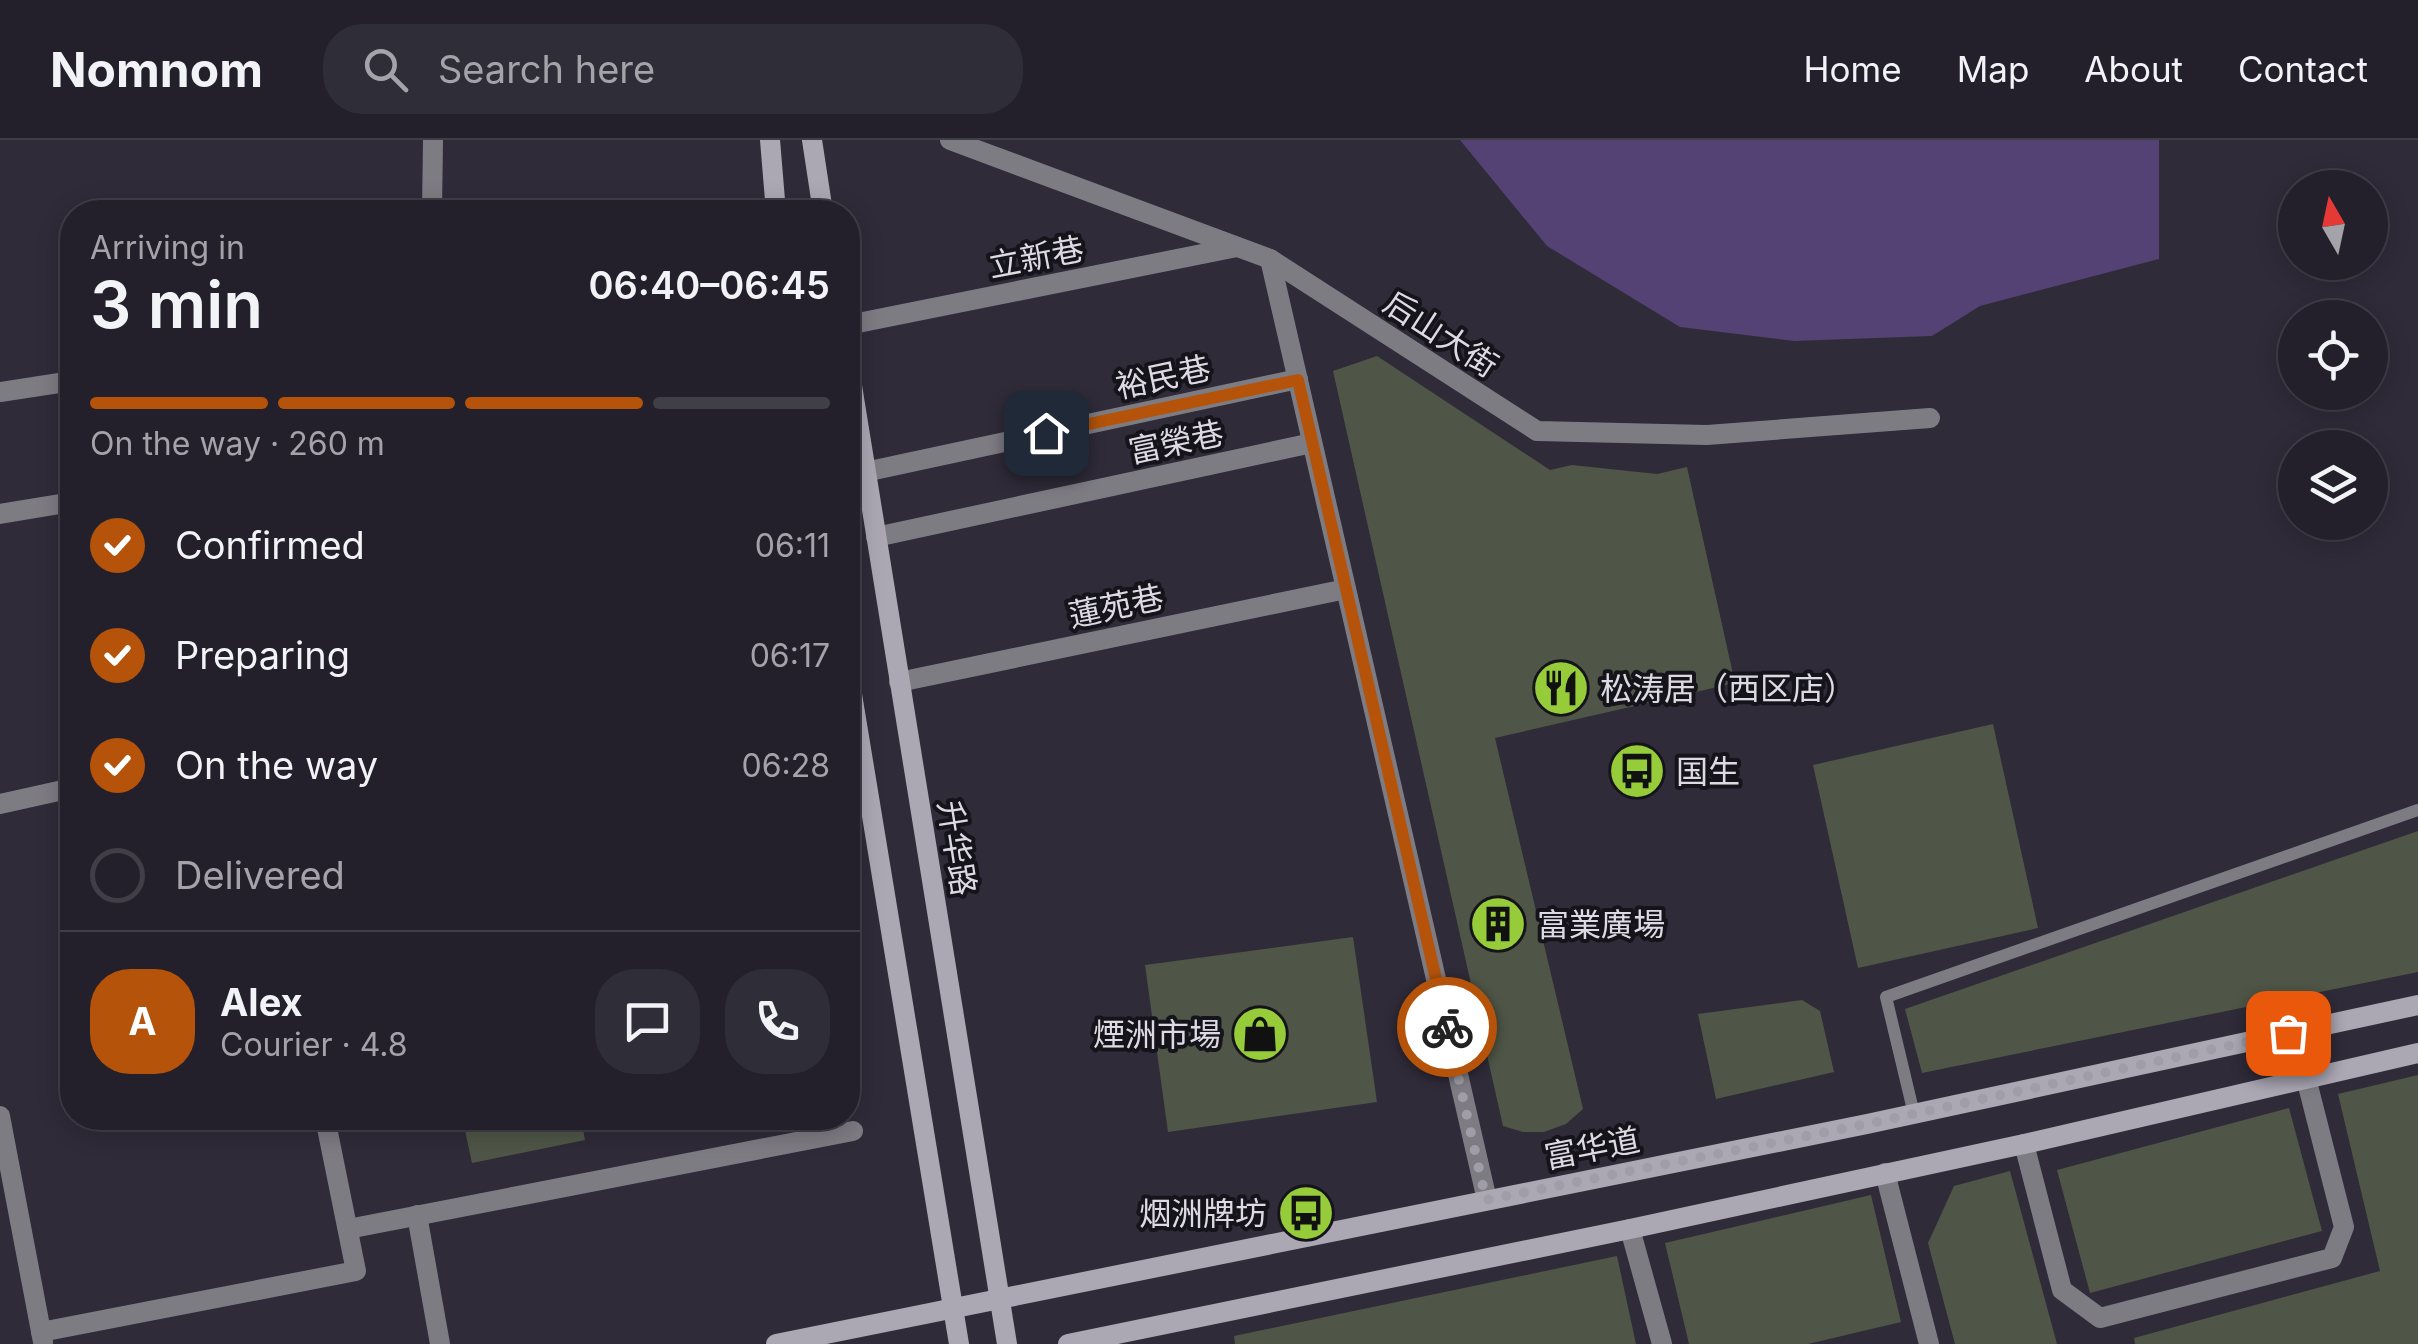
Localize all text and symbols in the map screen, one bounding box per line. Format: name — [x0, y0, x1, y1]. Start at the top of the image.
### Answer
search box — [323, 24, 1023, 114]
text: Nomnom — [50, 40, 263, 99]
icon: search — [358, 42, 413, 97]
text: Search here — [438, 46, 655, 92]
text: Home — [1804, 48, 1902, 90]
text: Map — [1957, 48, 2029, 90]
text: About — [2084, 48, 2183, 90]
text: Contact — [2238, 48, 2368, 90]
north arrow — [2278, 170, 2388, 280]
map controls — [2278, 170, 2388, 540]
text: Arriving in — [90, 228, 245, 267]
street label: 立新巷 — [985, 229, 1087, 285]
text: 06:40–06:45 — [588, 262, 830, 308]
text: 3 min — [90, 265, 263, 344]
street label: 后山大街 — [1377, 283, 1505, 385]
button: locate — [2278, 300, 2388, 410]
street label: 裕民巷 — [1112, 348, 1214, 406]
pin — [1004, 391, 1089, 476]
icon: home — [1019, 406, 1074, 461]
street label: 富榮巷 — [1125, 413, 1227, 471]
text: On the way · 260 m — [90, 424, 385, 463]
button: layers — [2278, 430, 2388, 540]
icon: check — [90, 518, 145, 573]
text: Confirmed — [175, 522, 365, 568]
text: 06:11 — [755, 526, 830, 565]
street label: 蓮苑巷 — [1065, 577, 1167, 635]
icon: check — [90, 628, 145, 683]
text: Preparing — [175, 632, 350, 678]
text: 06:17 — [750, 636, 830, 675]
restaurant icon: 松涛居（西区店） — [1531, 658, 1591, 718]
place label: 松涛居（西区店） — [1600, 669, 1856, 708]
icon: check — [90, 738, 145, 793]
bus stop icon: 国生 — [1607, 741, 1667, 801]
text: On the way — [175, 742, 378, 788]
text: 06:28 — [741, 746, 830, 785]
place label: 国生 — [1676, 752, 1740, 791]
street label: 升华路 — [930, 798, 984, 898]
text: Delivered — [175, 852, 345, 898]
building icon: 富業廣場 — [1468, 894, 1528, 954]
place label: 富業廣場 — [1537, 905, 1665, 944]
button: chat — [595, 969, 700, 1074]
button: phone — [725, 969, 830, 1074]
courier — [1397, 977, 1497, 1077]
text: Alex — [220, 979, 303, 1025]
pin — [2246, 991, 2331, 1076]
text: A — [128, 998, 157, 1044]
icon: bike — [1420, 1000, 1475, 1055]
shop icon: 煙洲市場 — [1230, 1004, 1290, 1064]
icon: bag — [2261, 1006, 2316, 1061]
place label: 煙洲市場 — [1093, 1015, 1221, 1054]
text: Courier · 4.8 — [220, 1025, 408, 1064]
street label: 富华道 — [1541, 1120, 1643, 1176]
bus stop icon: 烟洲牌坊 — [1276, 1183, 1336, 1243]
place label: 烟洲牌坊 — [1139, 1194, 1267, 1233]

